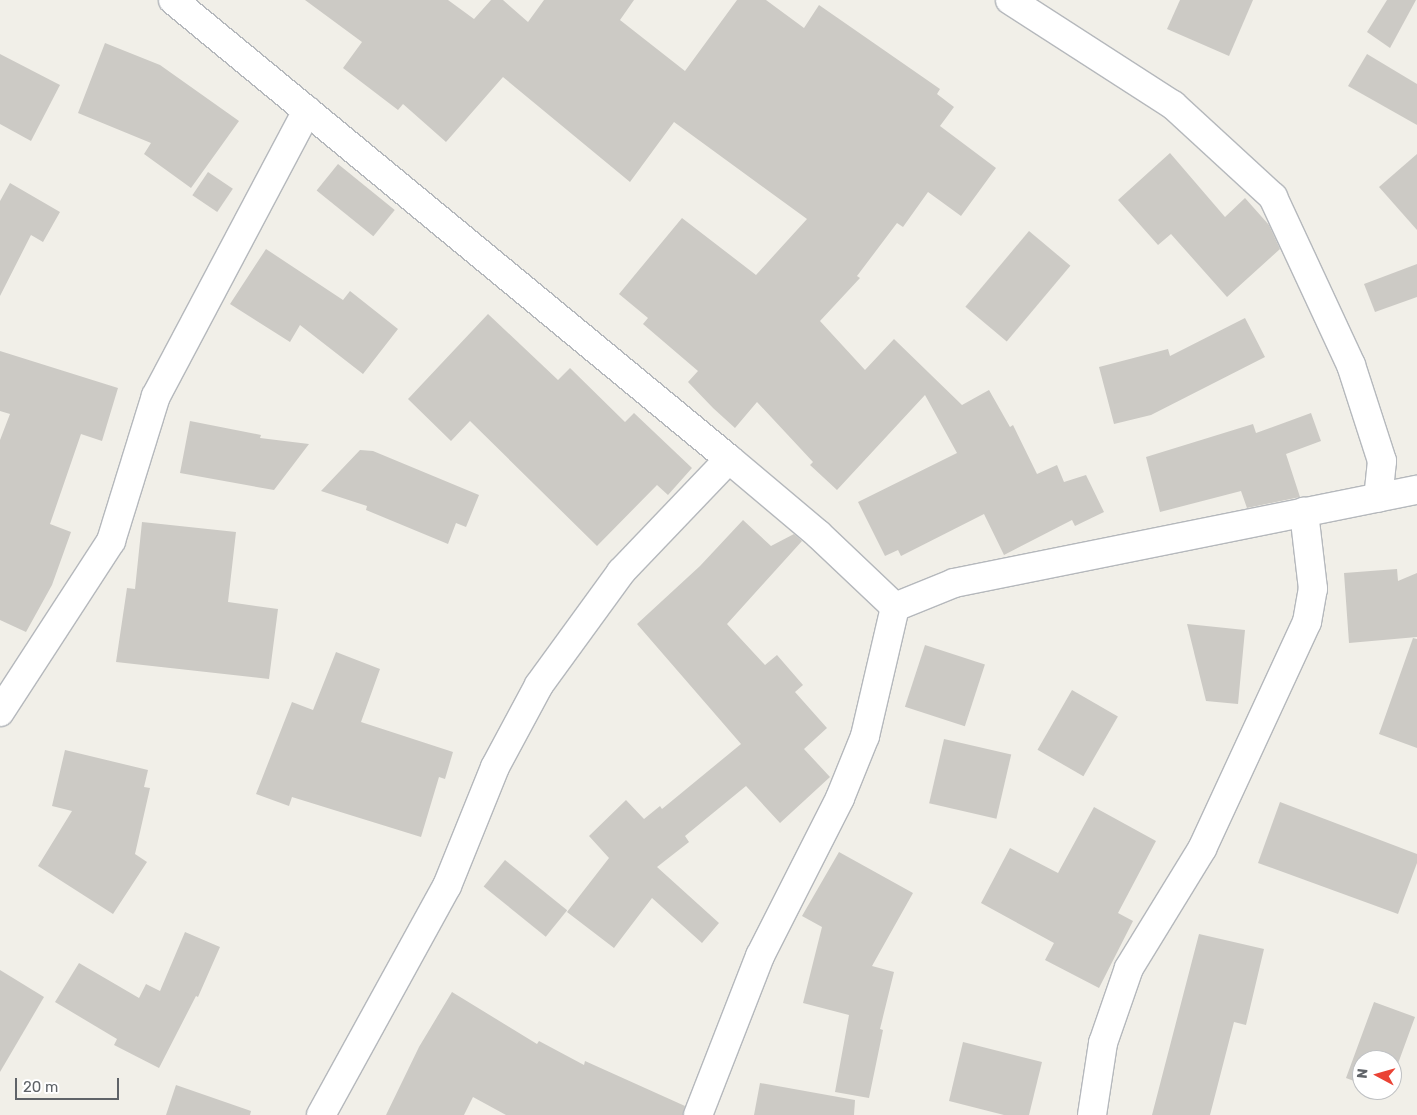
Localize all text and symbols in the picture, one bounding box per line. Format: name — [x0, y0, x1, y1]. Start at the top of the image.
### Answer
north arrow — [1352, 1050, 1402, 1100]
scale bar — [18, 1068, 121, 1100]
text: N — [1354, 1068, 1372, 1079]
text: 20 m — [23, 1078, 58, 1096]

